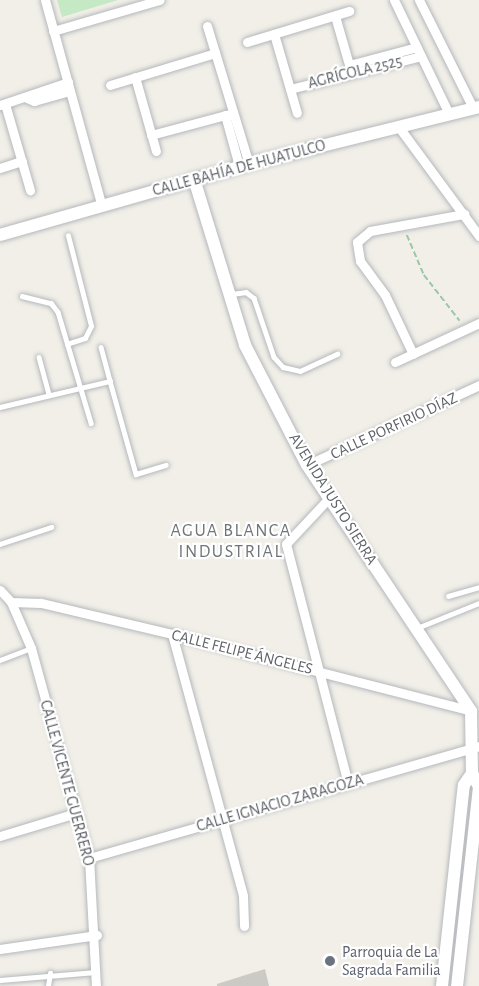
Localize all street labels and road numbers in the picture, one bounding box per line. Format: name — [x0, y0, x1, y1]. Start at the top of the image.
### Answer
street label: AGRÍCOLA 2525 — [306, 51, 404, 93]
street label: CALLE BAHÍA DE HUATULCO — [150, 136, 328, 200]
street label: CALLE PORFIRIO DÍAZ — [327, 388, 461, 464]
street label: AVENIDA JUSTO SIERRA — [285, 430, 381, 568]
street label: CALLE FELIPE ÁNGELES — [170, 625, 314, 679]
street label: CALLE VICENTE GUERRERO — [36, 698, 98, 868]
street label: CALLE IGNACIO ZARAGOZA — [194, 770, 366, 836]

